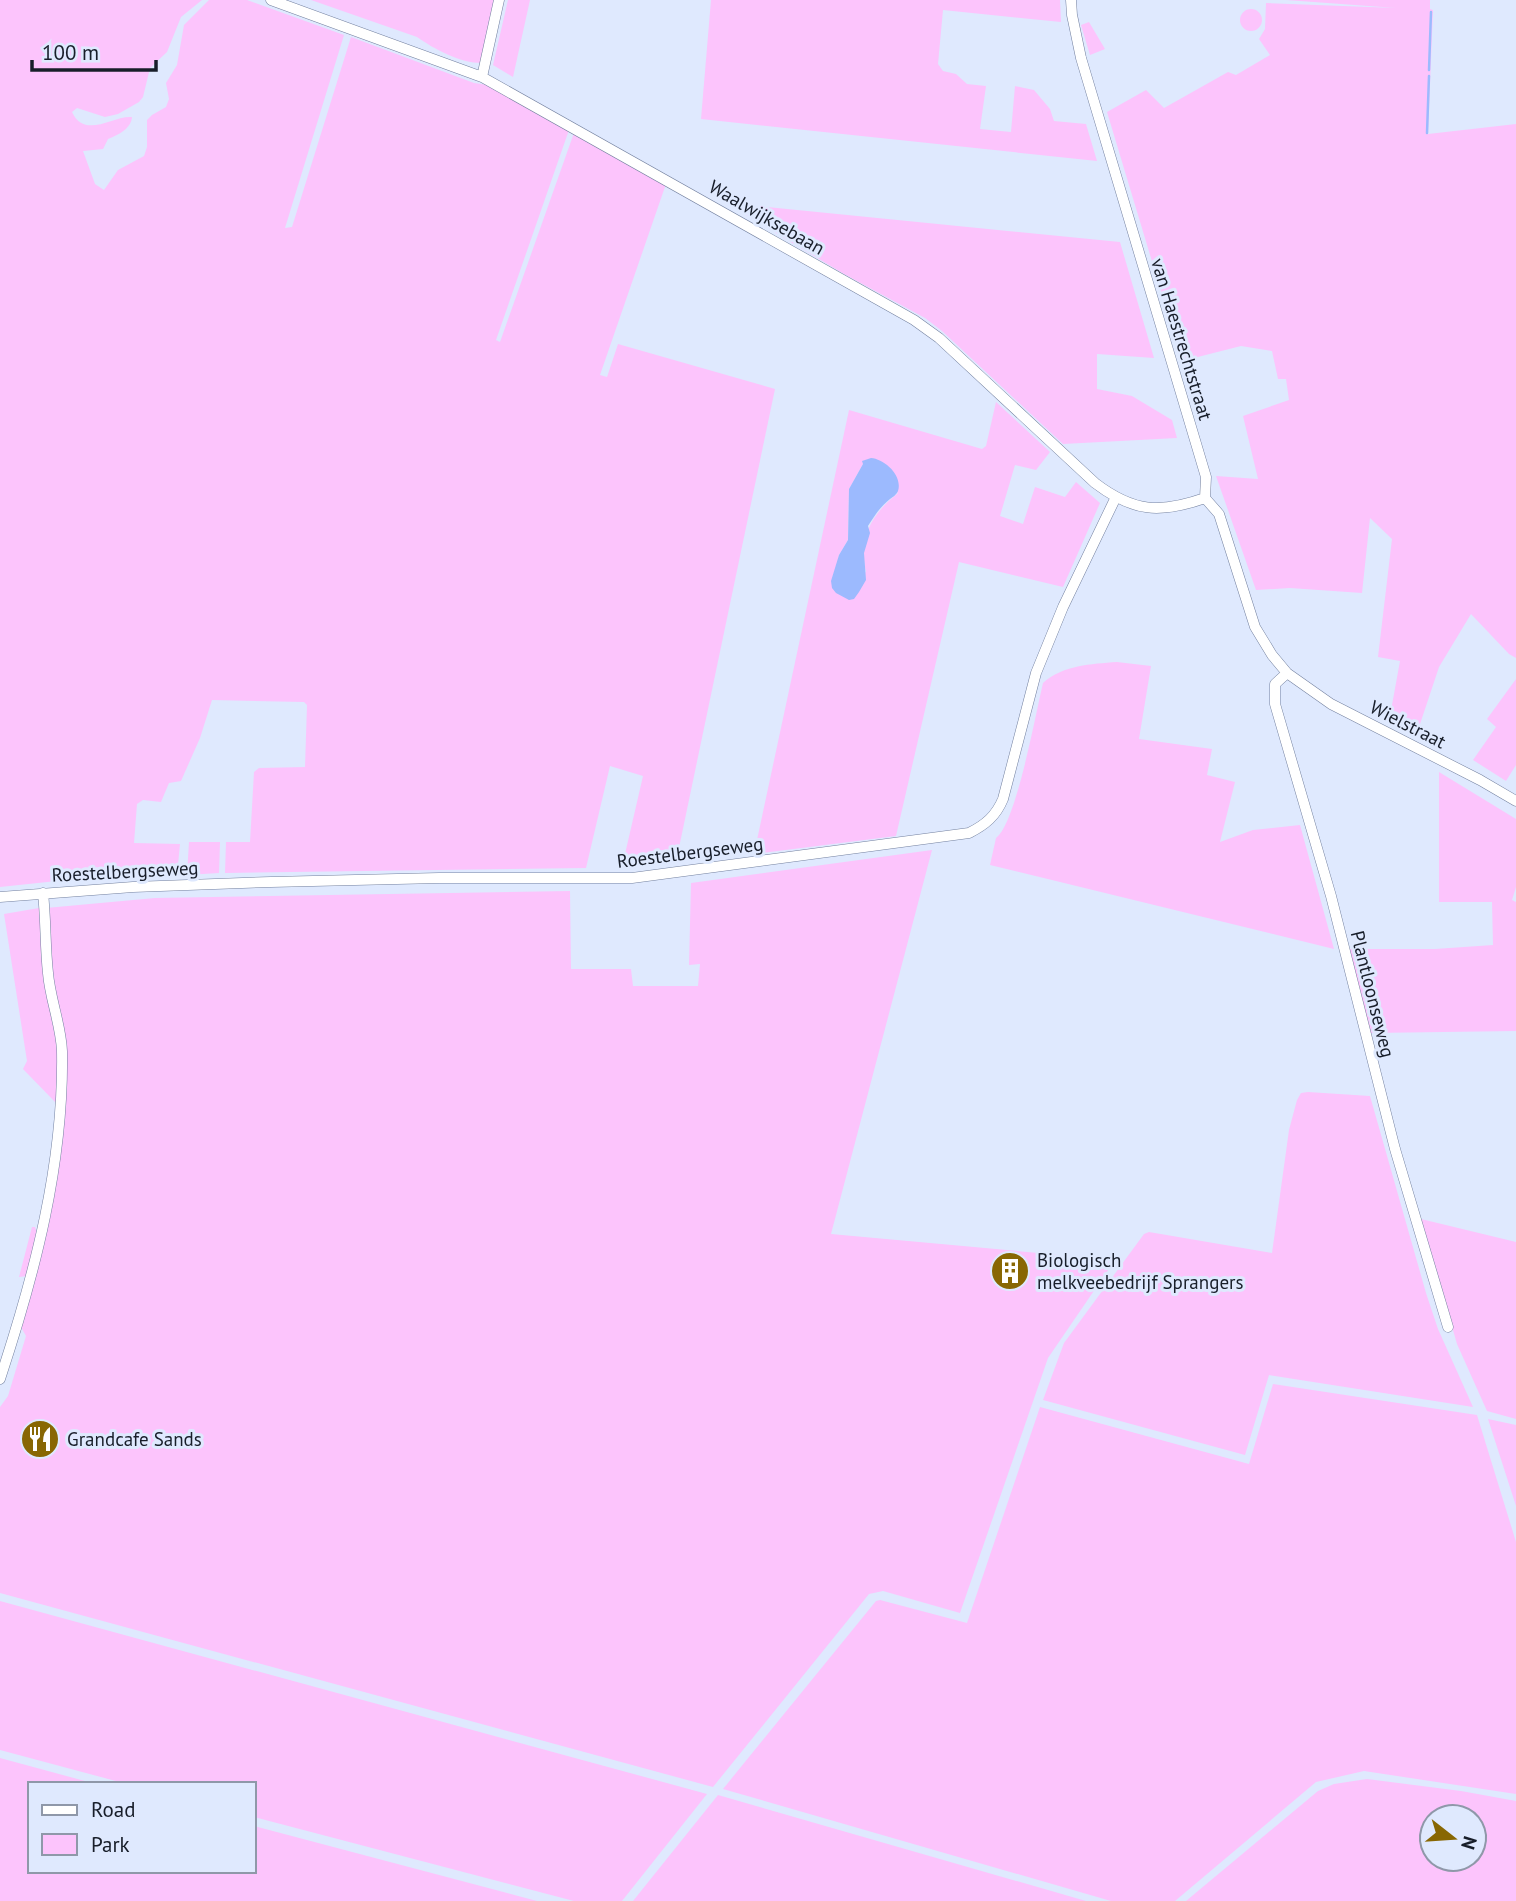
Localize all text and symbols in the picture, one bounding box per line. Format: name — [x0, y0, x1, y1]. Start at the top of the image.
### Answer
scale bar — [32, 28, 156, 72]
text: 100 m — [42, 39, 99, 66]
street label: Waalwijksebaan — [705, 174, 829, 260]
street label: van Haestrechtstraat — [1146, 255, 1218, 423]
street label: Wielstraat — [1366, 695, 1451, 754]
street label: Roestelbergseweg — [616, 831, 764, 873]
street label: Roestelbergseweg — [51, 855, 199, 887]
street label: Plantloonseweg — [1346, 928, 1400, 1060]
place label: Biologisch melkveebedrijf Sprangers — [1037, 1248, 1244, 1294]
building icon: Biologisch melkveebedrijf Sprangers — [989, 1250, 1031, 1292]
restaurant icon: Grandcafe Sands — [19, 1418, 61, 1460]
place label: Grandcafe Sands — [67, 1427, 202, 1451]
legend — [28, 1782, 256, 1873]
text: Road — [91, 1796, 135, 1823]
north arrow — [1418, 1803, 1488, 1873]
text: Park — [91, 1831, 130, 1858]
text: N — [1456, 1833, 1483, 1852]

